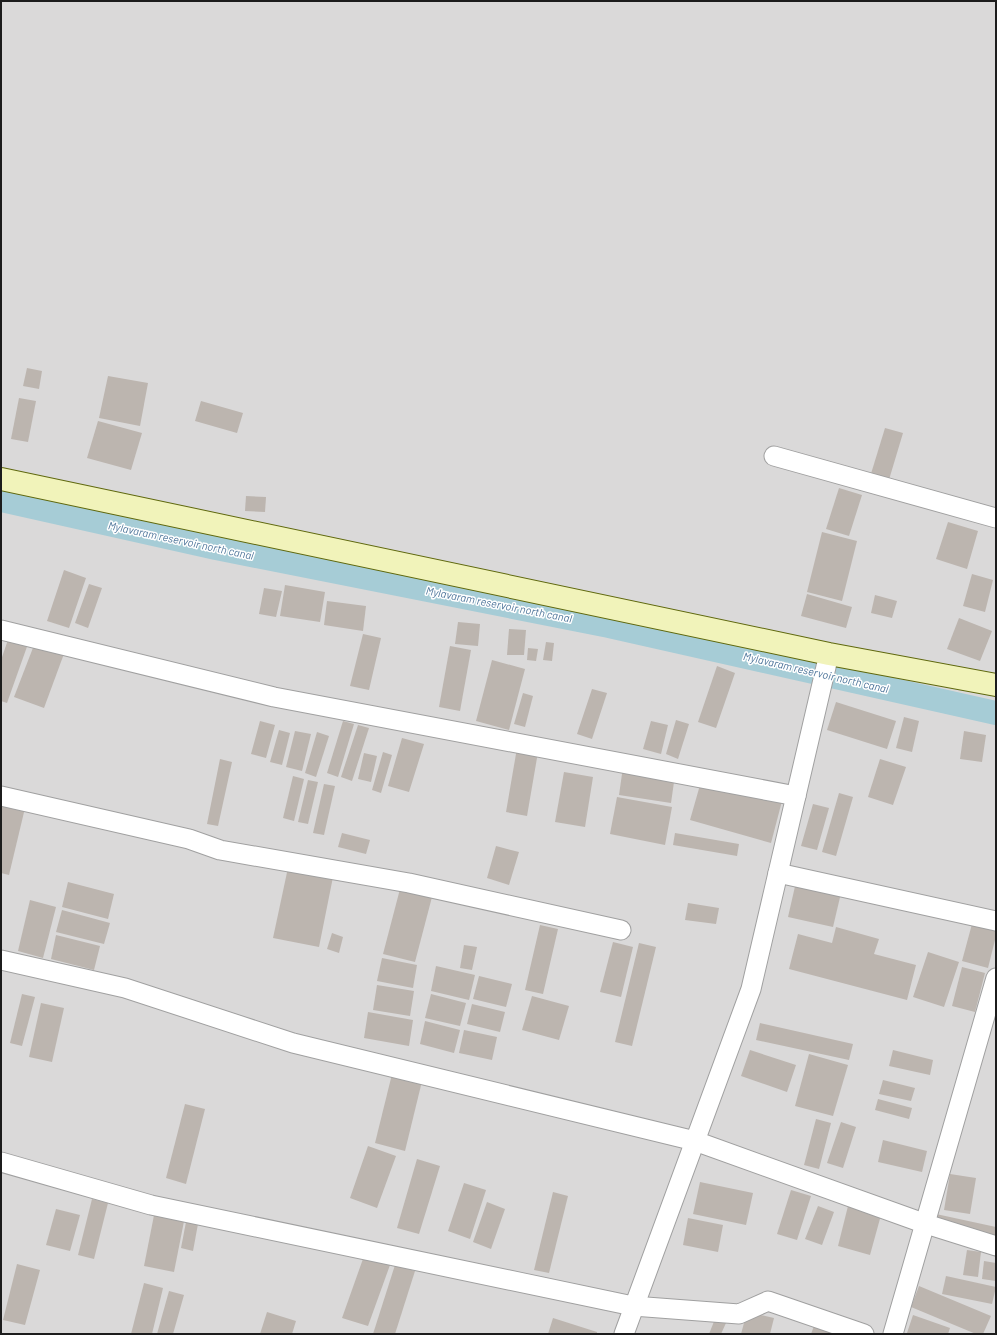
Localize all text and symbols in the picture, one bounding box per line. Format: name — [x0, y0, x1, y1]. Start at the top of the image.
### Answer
water label: Mylavaram reservoir north canal — [107, 518, 256, 562]
water label: Mylavaram reservoir north canal — [425, 583, 574, 625]
water label: Mylavaram reservoir north canal — [742, 649, 890, 695]

